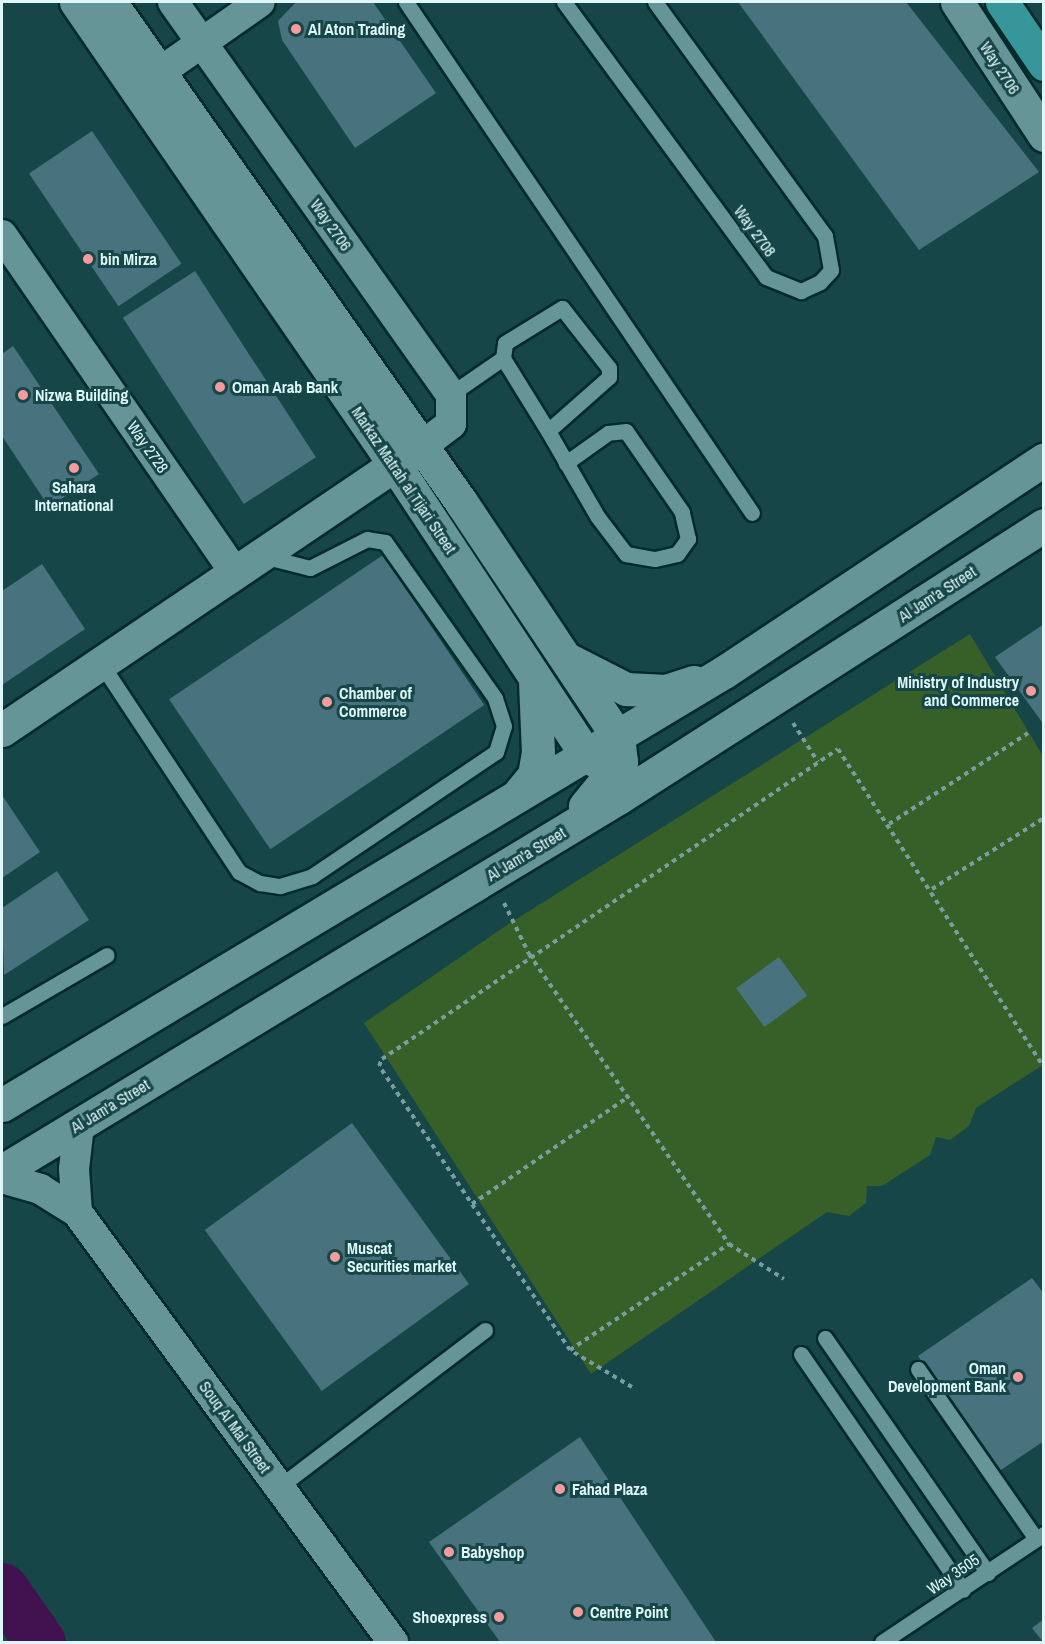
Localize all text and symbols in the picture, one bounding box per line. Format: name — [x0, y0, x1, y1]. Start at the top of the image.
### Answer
place label: Al Aton Trading — [308, 19, 406, 39]
marker: Al Aton Trading — [289, 22, 303, 36]
street label: Way 2706 — [976, 38, 1024, 98]
street label: Way 2706 — [306, 195, 356, 255]
street label: Way 2708 — [730, 202, 780, 260]
place label: bin Mirza — [100, 249, 157, 269]
marker: bin Mirza — [81, 252, 95, 266]
place label: Oman Arab Bank — [232, 377, 338, 397]
marker: Oman Arab Bank — [213, 380, 227, 394]
place label: Nizwa Building — [35, 385, 128, 405]
marker: Nizwa Building — [16, 388, 30, 402]
street label: Markaz Matrah al Tijari Street — [348, 403, 460, 557]
street label: Way 2728 — [123, 417, 173, 477]
marker: Sahara International — [67, 461, 81, 475]
place label: Sahara International — [35, 477, 113, 515]
street label: Al Jam'a Street — [895, 562, 979, 626]
place label: Ministry of Industry and Commerce — [897, 672, 1019, 710]
place label: Chamber of Commerce — [339, 683, 412, 721]
marker: Ministry of Industry and Commerce — [1024, 684, 1038, 698]
marker: Chamber of Commerce — [320, 695, 334, 709]
street label: Al Jam'a Street — [483, 823, 569, 885]
street label: Al Jam'a Street — [67, 1075, 153, 1137]
place label: Muscat Securities market — [347, 1238, 456, 1276]
marker: Muscat Securities market — [328, 1250, 342, 1264]
place label: Oman Development Bank — [888, 1358, 1006, 1396]
marker: Oman Development Bank — [1011, 1370, 1025, 1384]
street label: Souq Al Mal Street — [195, 1377, 275, 1477]
place label: Fahad Plaza — [572, 1479, 647, 1499]
marker: Fahad Plaza — [553, 1482, 567, 1496]
place label: Babyshop — [461, 1542, 524, 1562]
marker: Babyshop — [442, 1545, 456, 1559]
street label: Way 3505 — [923, 1550, 983, 1598]
place label: Centre Point — [590, 1602, 668, 1622]
marker: Centre Point — [571, 1605, 585, 1619]
place label: Shoexpress — [413, 1607, 487, 1627]
marker: Shoexpress — [492, 1610, 506, 1624]

